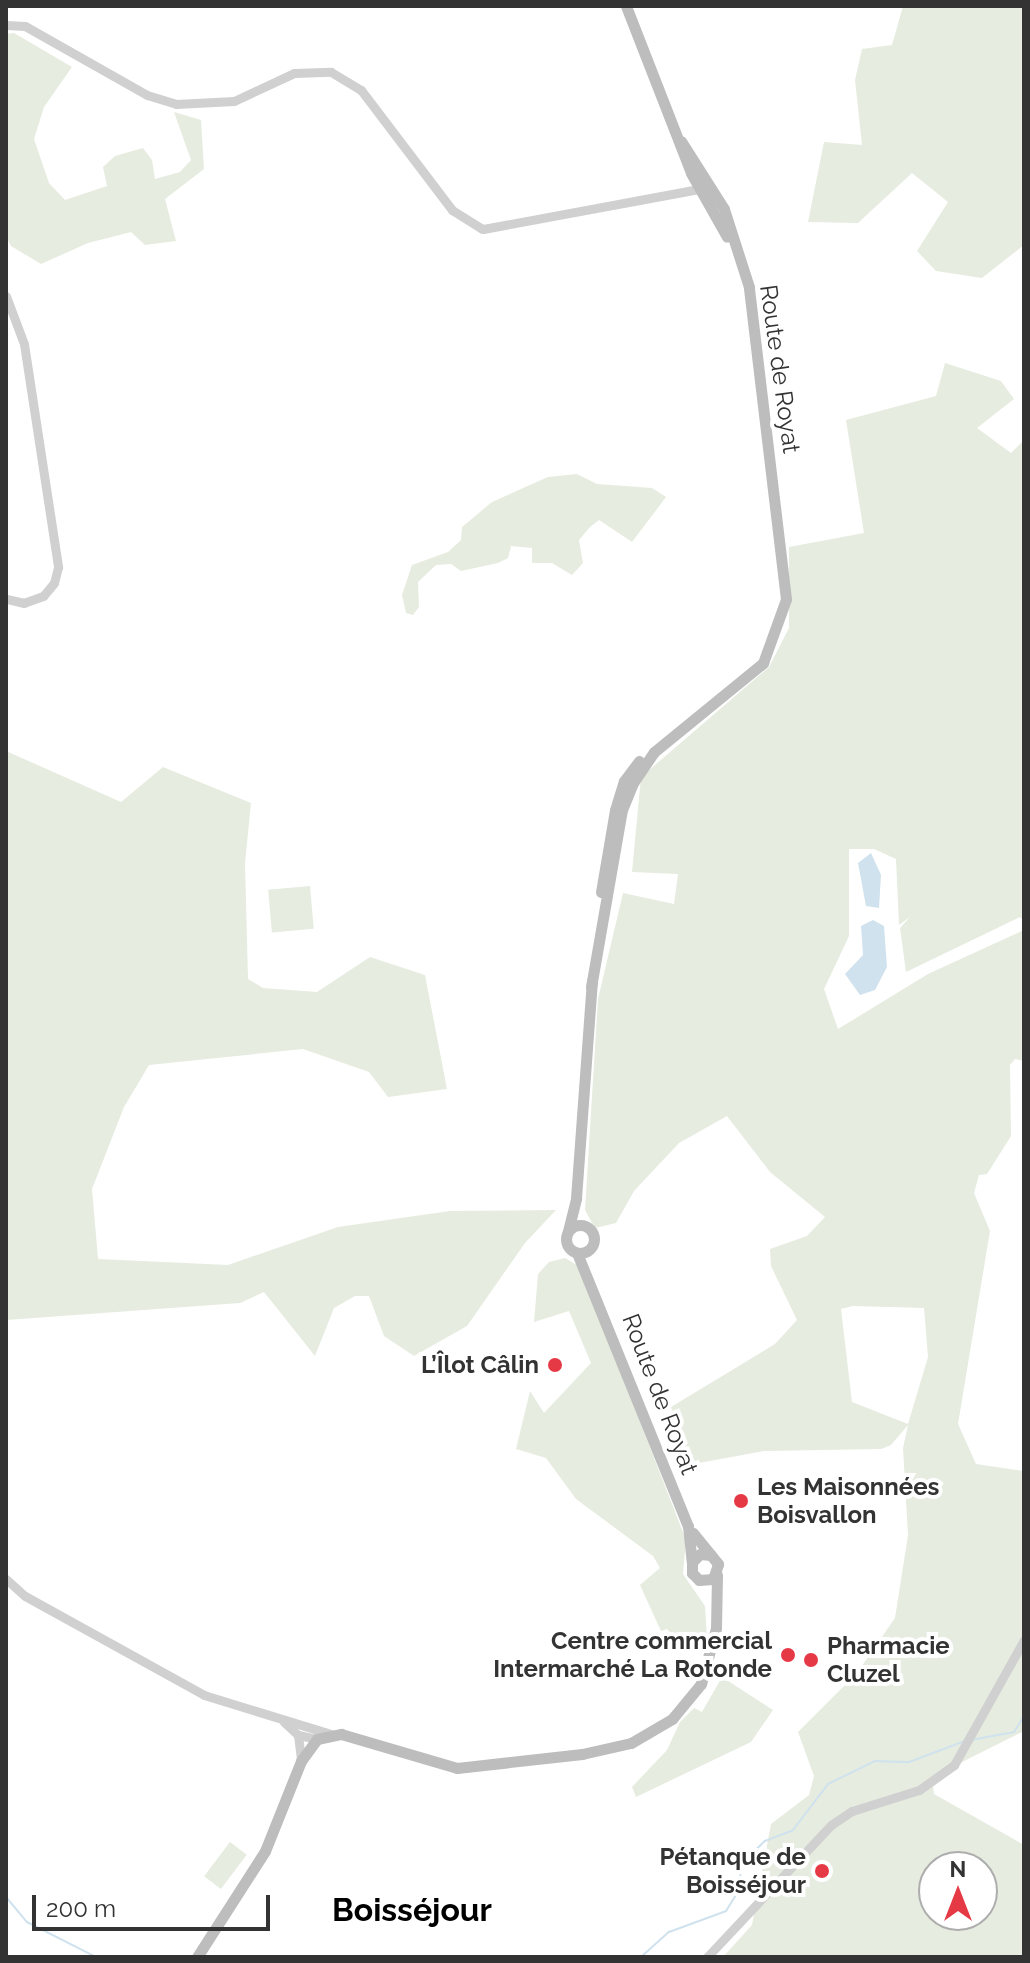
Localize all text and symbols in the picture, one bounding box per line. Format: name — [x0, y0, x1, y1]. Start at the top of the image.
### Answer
street label: Route de Royat — [754, 283, 806, 455]
street label: Route de Royat — [616, 1310, 704, 1478]
place label: L’Îlot Câlin — [421, 1351, 539, 1379]
marker: L’Îlot Câlin — [546, 1356, 564, 1374]
place label: Les Maisonnées Boisvallon — [757, 1473, 939, 1529]
marker: Les Maisonnées Boisvallon — [732, 1492, 750, 1510]
place label: Centre commercial Intermarché La Rotonde — [493, 1627, 772, 1683]
place label: Pharmacie Cluzel — [827, 1632, 950, 1688]
marker: Centre commercial Intermarché La Rotonde — [779, 1646, 797, 1664]
marker: Pharmacie Cluzel — [802, 1651, 820, 1669]
place label: Pétanque de Boisséjour — [660, 1843, 806, 1899]
north arrow — [918, 1851, 998, 1931]
text: N — [950, 1856, 966, 1882]
marker: Pétanque de Boisséjour — [813, 1862, 831, 1880]
scale bar — [36, 1879, 274, 1929]
district label: Boisséjour — [332, 1891, 492, 1929]
text: 200 m — [46, 1894, 116, 1923]

